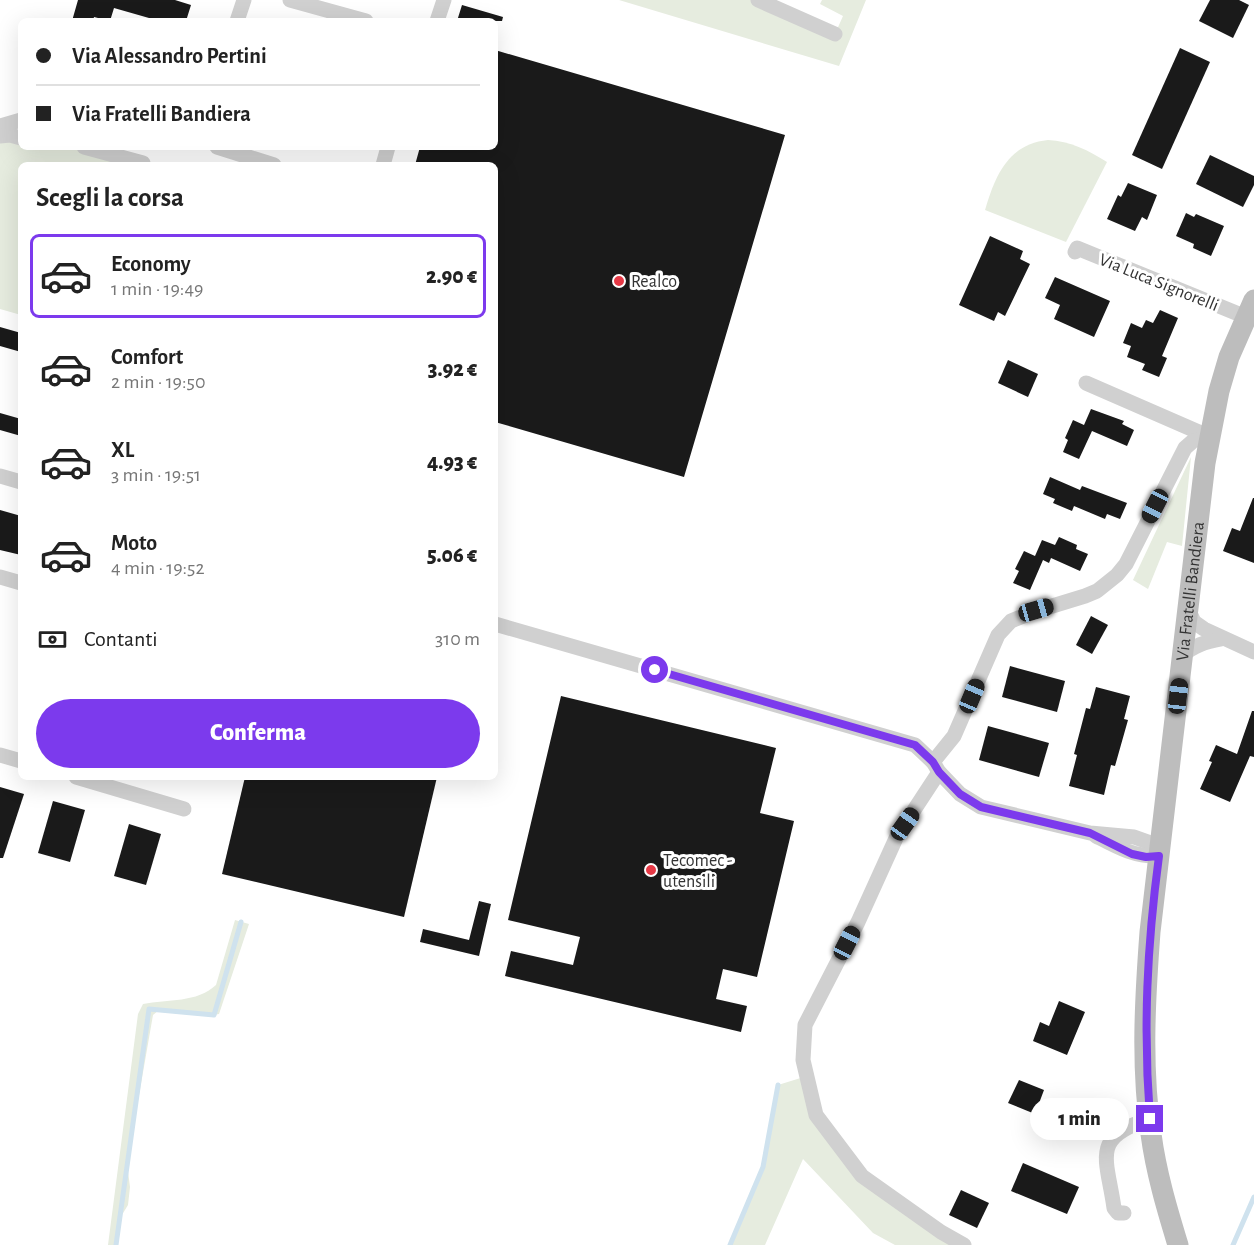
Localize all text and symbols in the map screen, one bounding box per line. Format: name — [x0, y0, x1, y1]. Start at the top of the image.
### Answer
text: Via Alessandro Pertini — [72, 45, 267, 67]
text: Via Fratelli Bandiera — [72, 103, 251, 125]
text: Scegli la corsa — [36, 184, 184, 211]
icon: car — [39, 249, 93, 303]
street label: Via Luca Signorelli — [1096, 251, 1221, 315]
text: Economy — [111, 253, 191, 275]
text: 2.90 € — [426, 265, 477, 287]
place label: Realco — [631, 273, 677, 291]
marker: Realco — [612, 274, 626, 288]
text: 1 min · 19:49 — [111, 279, 203, 299]
icon: car — [39, 342, 93, 396]
text: Comfort — [111, 346, 183, 368]
text: 3.92 € — [428, 358, 477, 380]
text: 2 min · 19:50 — [111, 372, 206, 392]
icon: car — [39, 435, 93, 489]
text: XL — [111, 439, 134, 461]
text: 4.93 € — [427, 451, 477, 473]
text: 3 min · 19:51 — [111, 465, 201, 485]
car — [1139, 486, 1171, 526]
street label: Via Fratelli Bandiera — [1174, 521, 1208, 662]
icon: car — [39, 528, 93, 582]
text: Moto — [111, 532, 157, 554]
text: 5.06 € — [427, 544, 477, 566]
text: 4 min · 19:52 — [111, 558, 205, 578]
car — [1016, 596, 1056, 624]
icon: cash — [36, 623, 69, 656]
text: Contanti — [84, 628, 158, 650]
text: 310 m — [435, 629, 480, 649]
route start — [641, 656, 668, 683]
car — [957, 676, 987, 716]
car — [1167, 677, 1189, 715]
button: Conferma — [36, 699, 480, 768]
car — [887, 804, 923, 844]
place label: Tecomec - utensili — [663, 852, 733, 891]
marker: Tecomec - utensili — [644, 863, 658, 877]
car — [831, 923, 863, 963]
callout: 1 min — [1030, 1098, 1129, 1140]
route end — [1136, 1105, 1163, 1132]
text: 1 min — [1058, 1109, 1101, 1129]

